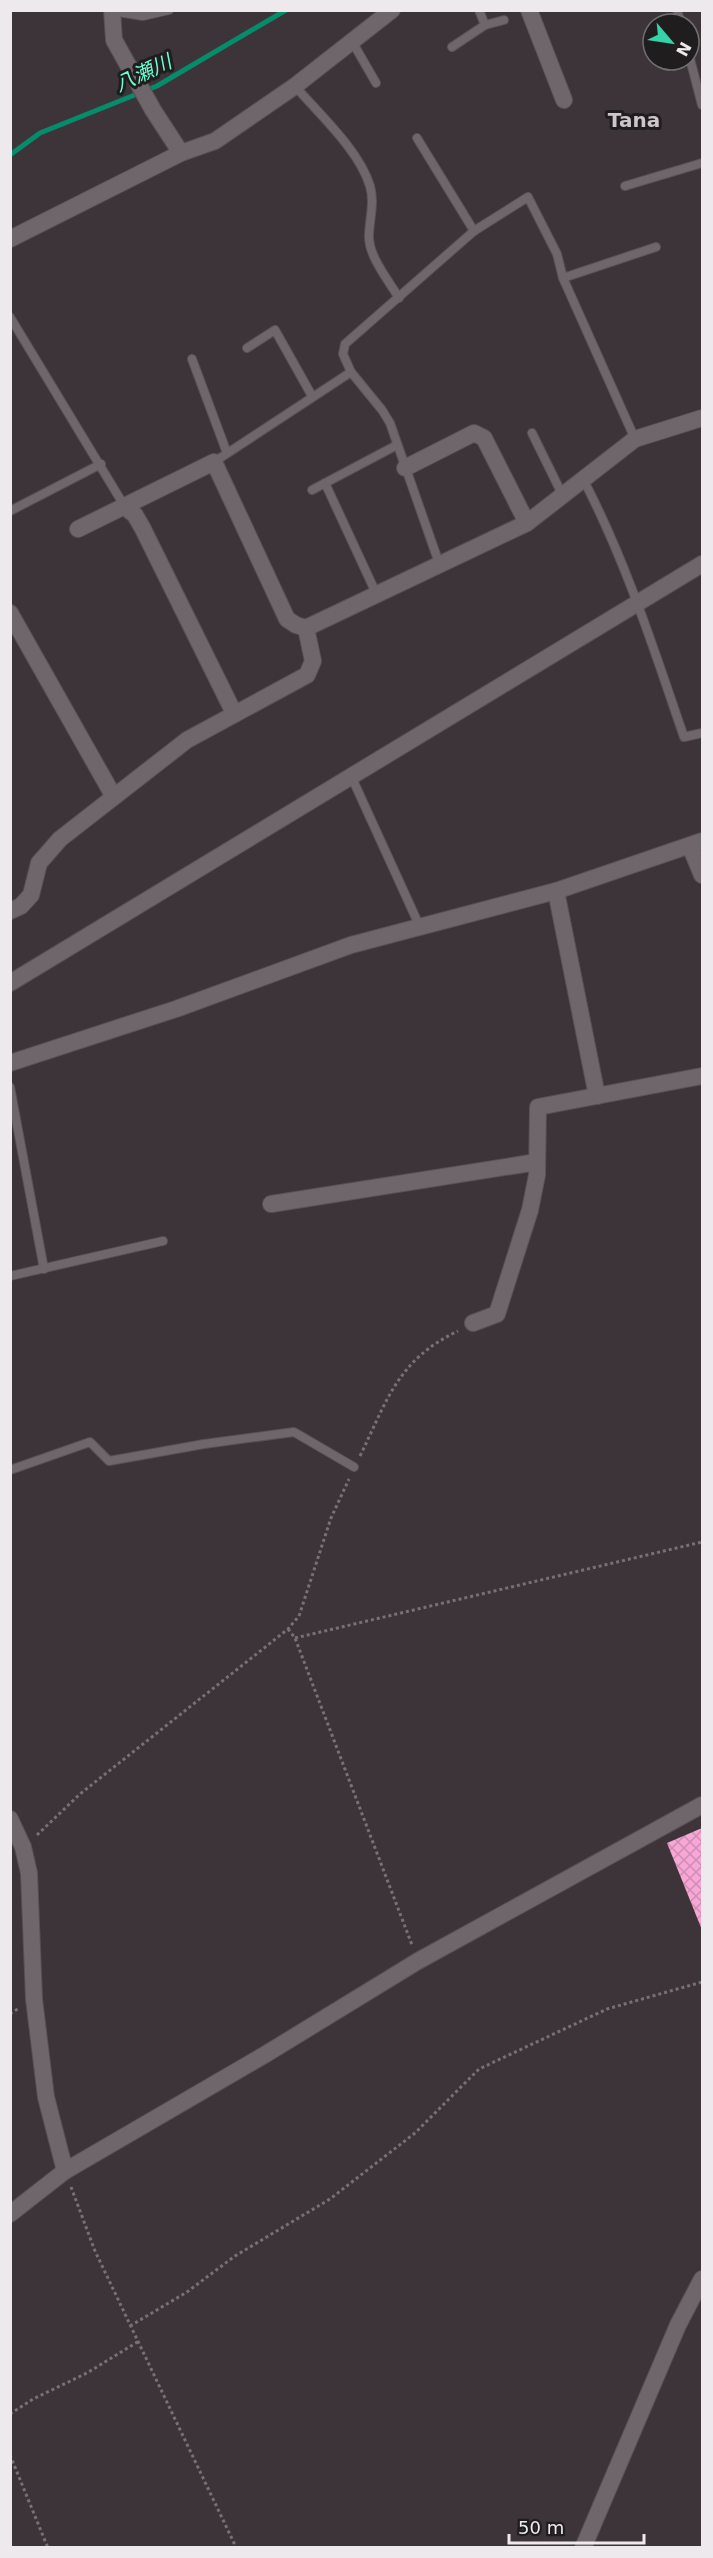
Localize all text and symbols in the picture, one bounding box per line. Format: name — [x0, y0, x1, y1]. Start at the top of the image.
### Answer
north arrow — [641, 12, 701, 72]
text: N — [672, 39, 695, 59]
water label: 八瀬川 — [111, 49, 177, 97]
district label: Tana — [608, 108, 660, 132]
scale bar — [509, 2507, 644, 2545]
text: 50 m — [518, 2517, 564, 2538]

